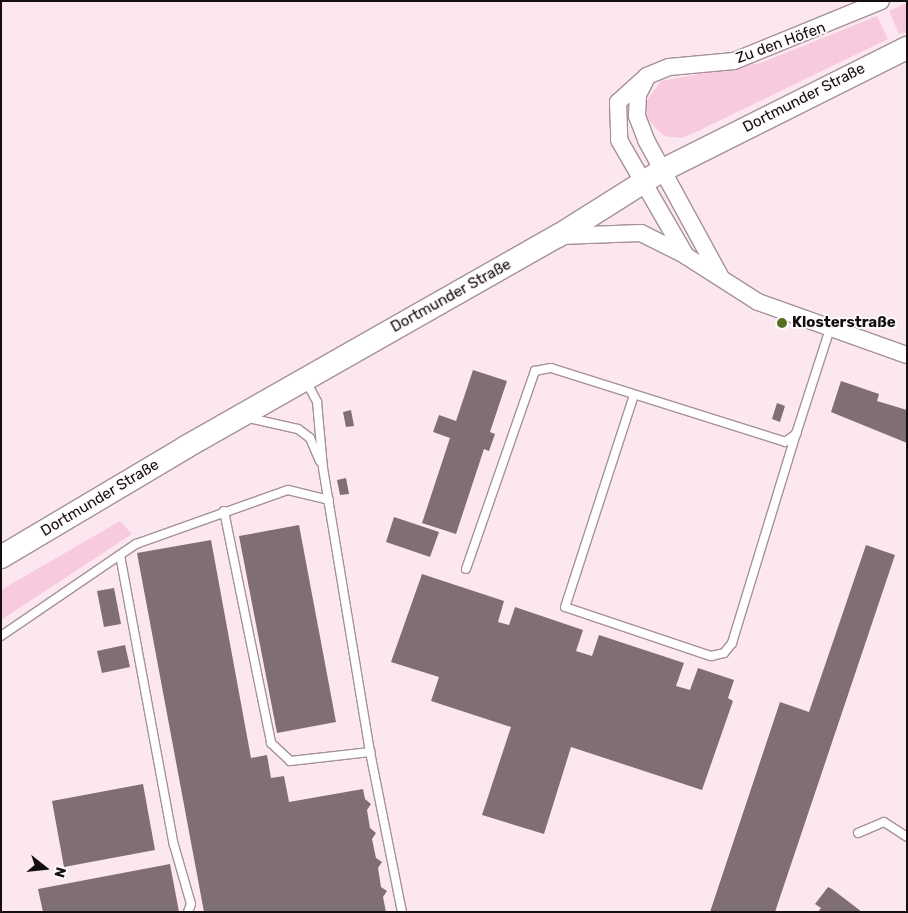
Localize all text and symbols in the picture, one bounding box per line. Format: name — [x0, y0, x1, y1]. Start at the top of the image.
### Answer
street label: Zu den Höfen — [734, 18, 828, 68]
street label: Dortmunder Straße — [740, 59, 868, 137]
street label: Dortmunder Straße — [388, 255, 514, 337]
place label: Klosterstraße — [792, 314, 896, 332]
marker: Klosterstraße — [776, 317, 788, 329]
street label: Dortmunder Straße — [38, 456, 162, 540]
north arrow — [20, 843, 70, 893]
text: N — [50, 865, 69, 879]

